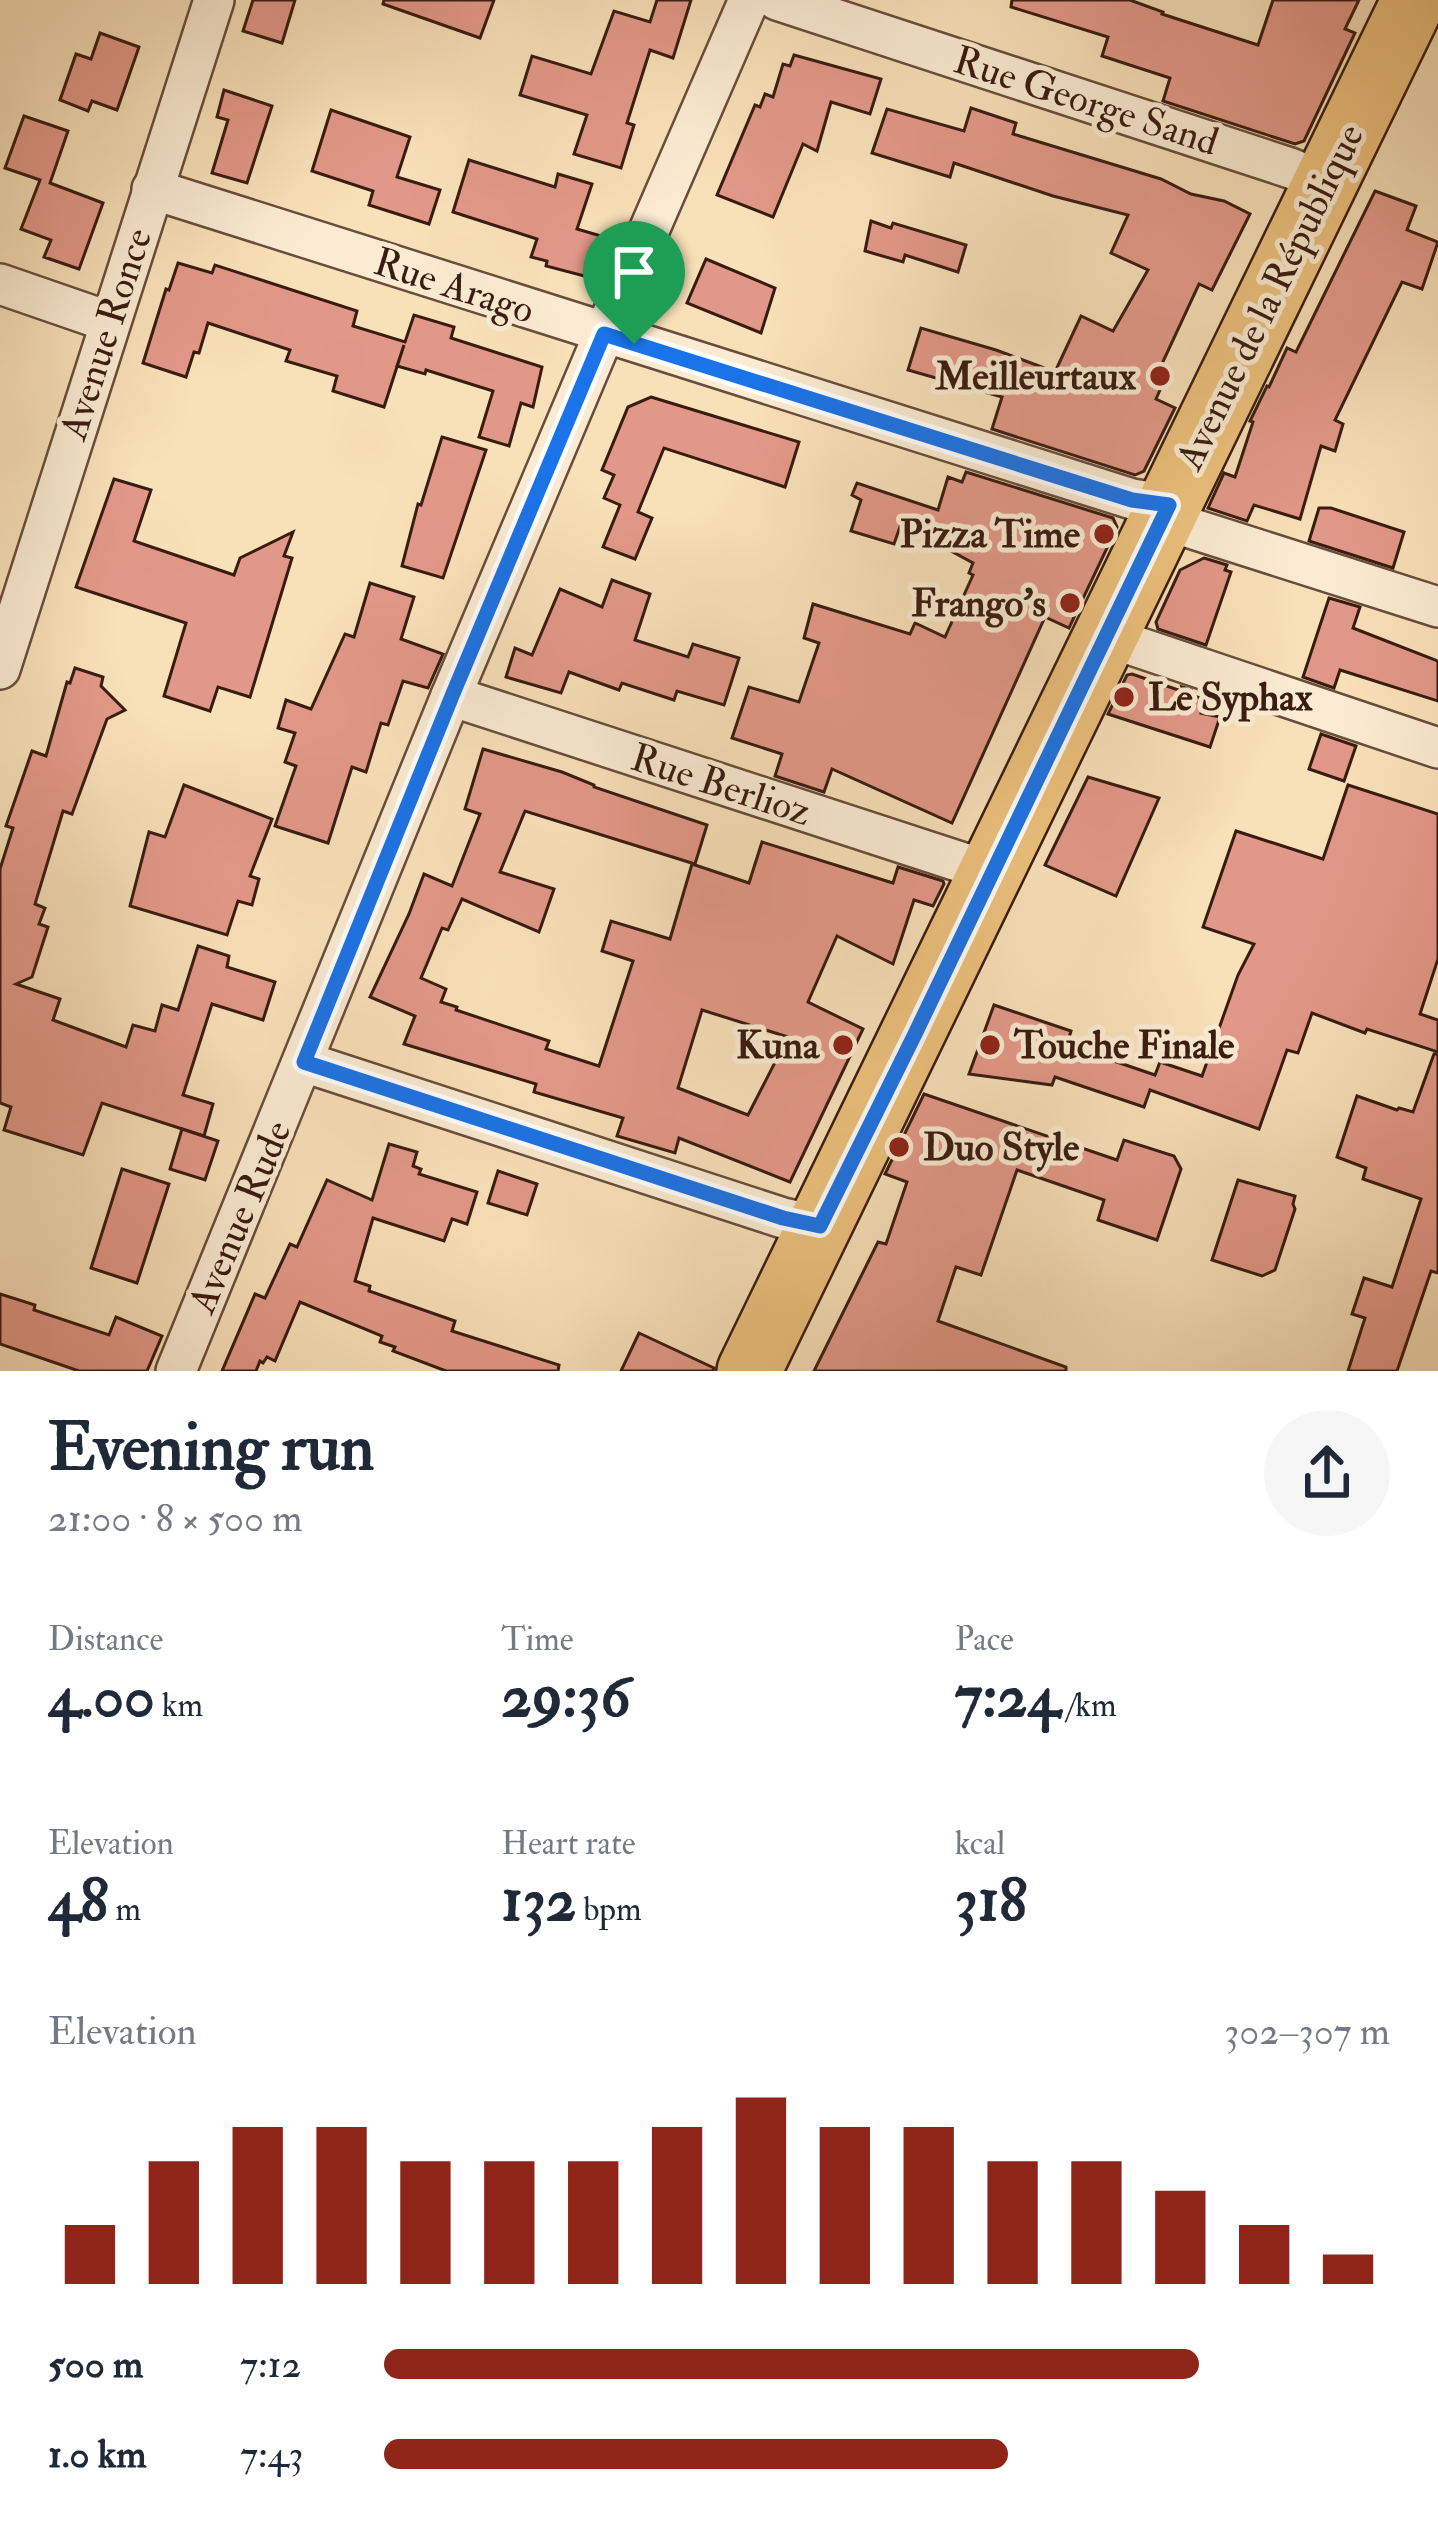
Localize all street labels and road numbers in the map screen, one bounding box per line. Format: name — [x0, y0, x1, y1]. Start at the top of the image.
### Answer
street label: Rue George Sand — [948, 35, 1224, 167]
street label: Avenue de la République — [1165, 116, 1375, 479]
street label: Avenue Ronce — [48, 222, 163, 447]
street label: Rue Arago — [368, 237, 540, 335]
street label: Rue Berlioz — [625, 733, 817, 837]
street label: Avenue Rude — [177, 1113, 302, 1322]

